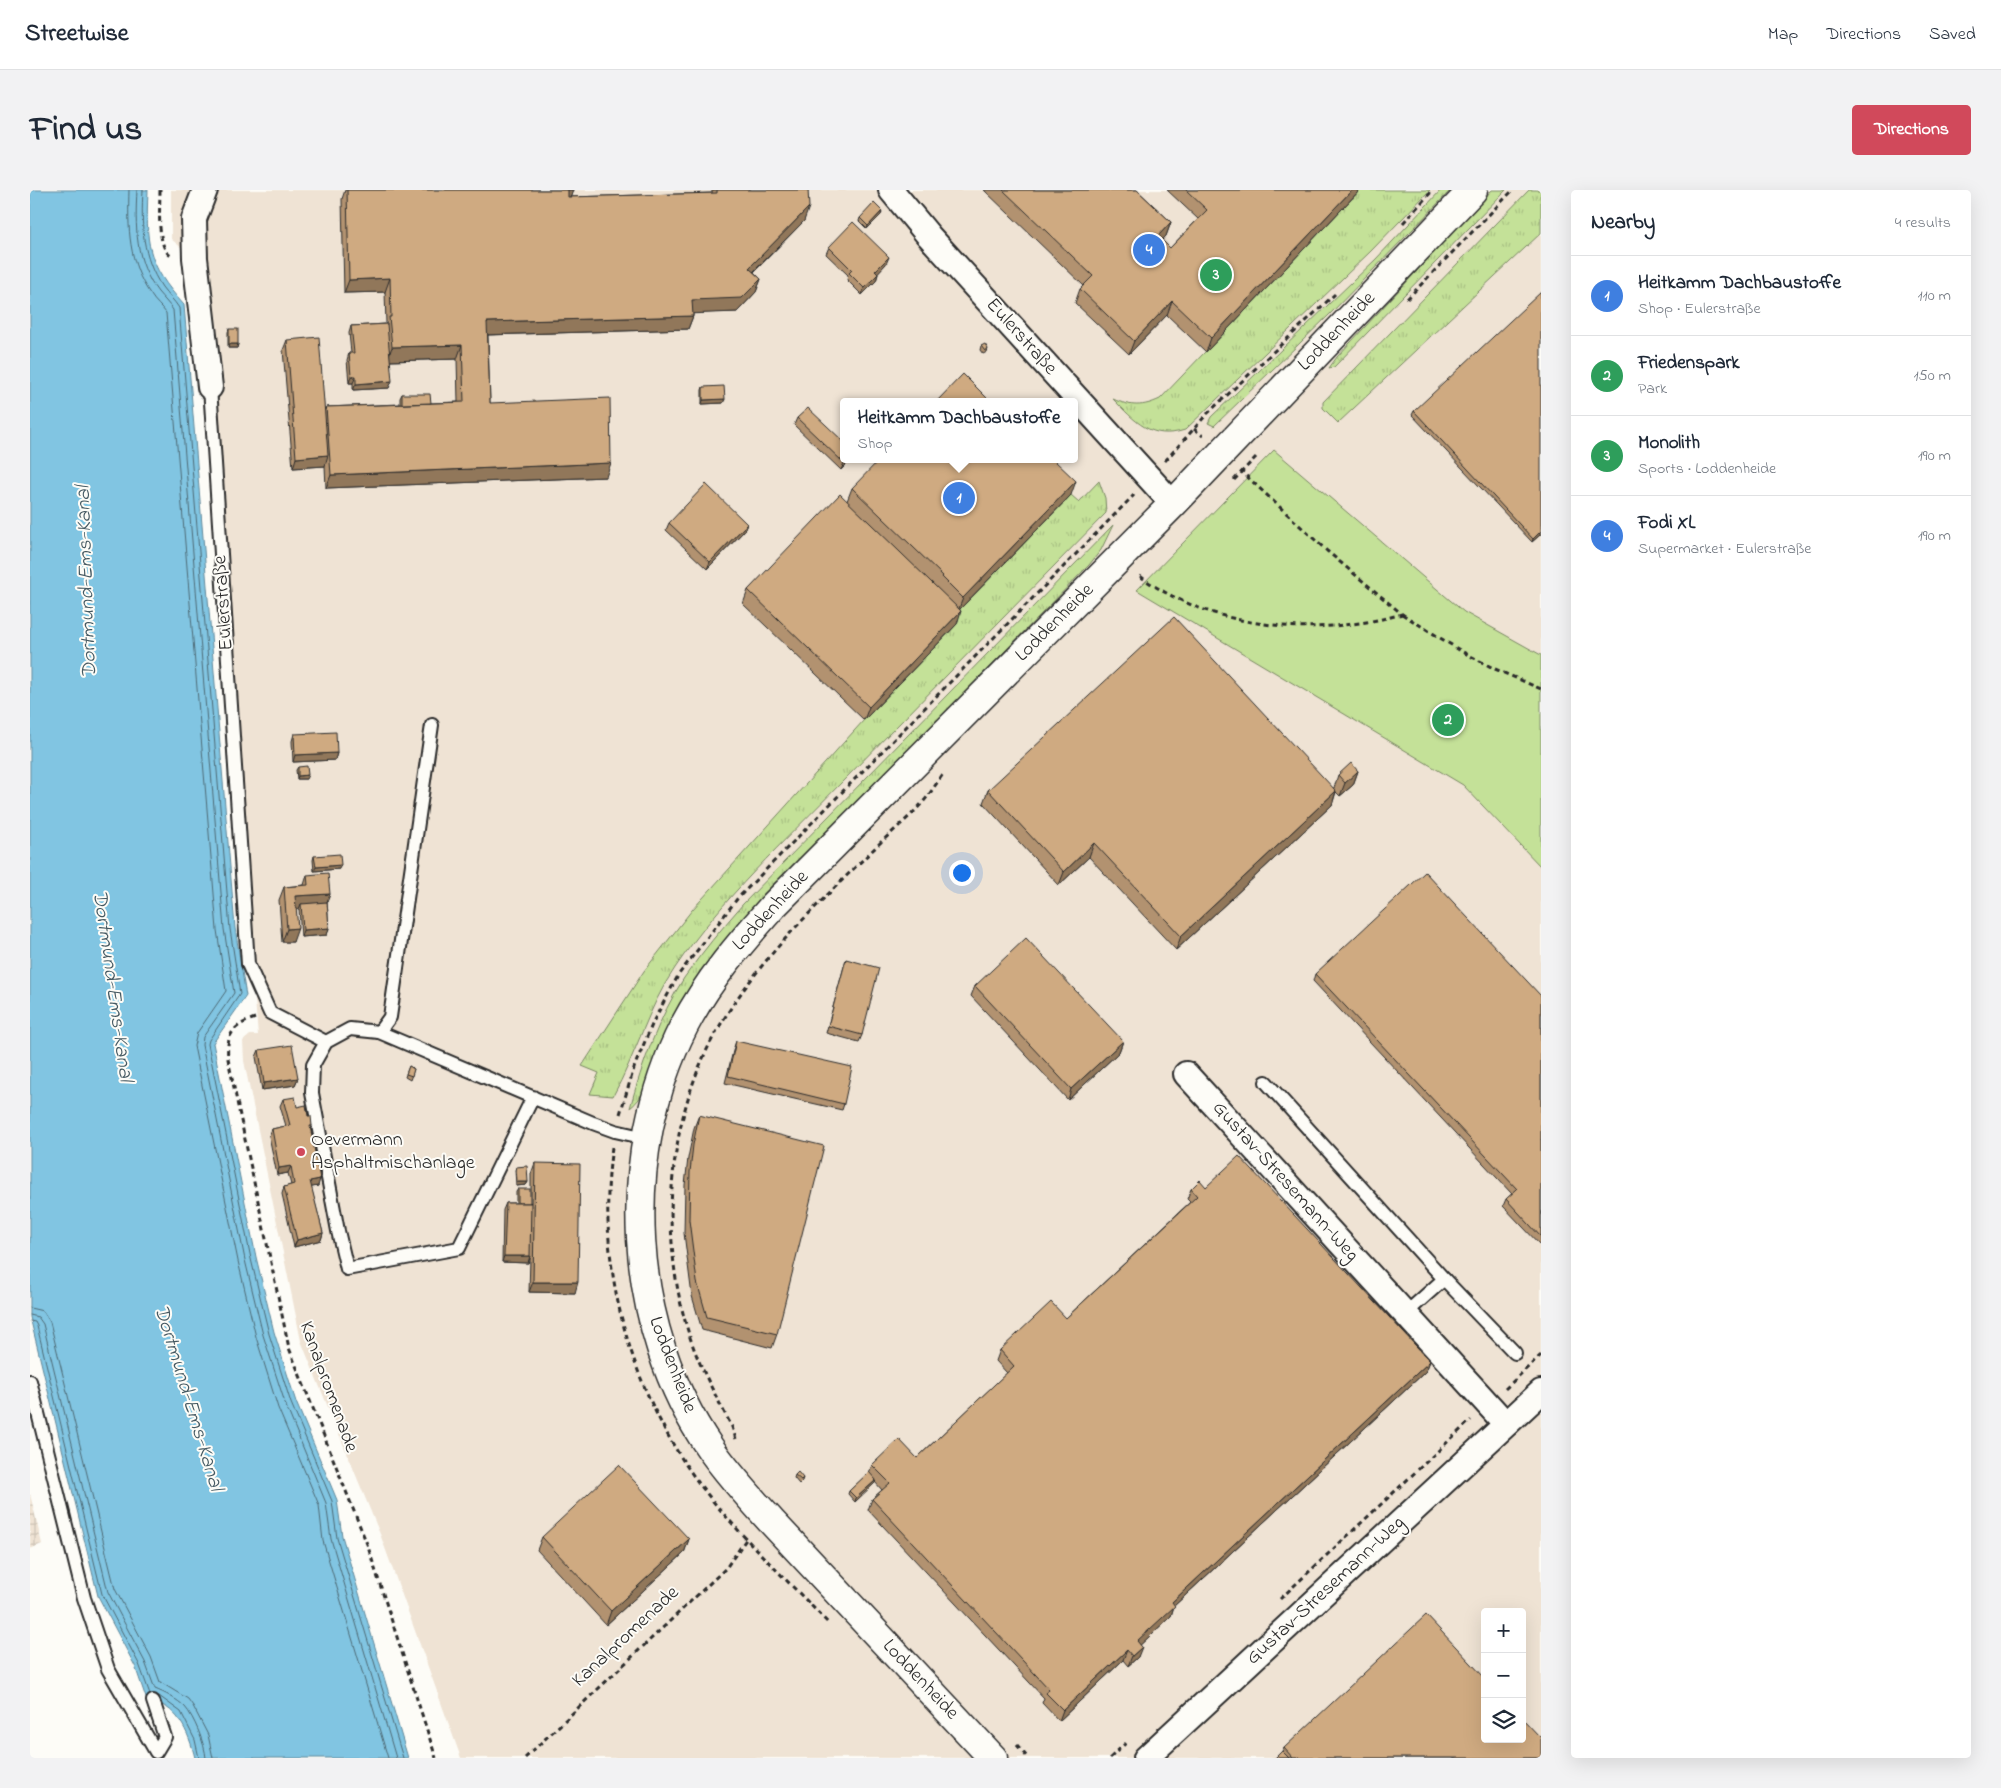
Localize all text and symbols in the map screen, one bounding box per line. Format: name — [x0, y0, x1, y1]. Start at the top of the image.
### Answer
text: Streetwise — [25, 17, 129, 52]
text: Map — [1768, 22, 1798, 48]
text: Directions — [1826, 22, 1901, 48]
text: Saved — [1929, 22, 1976, 48]
text: Find us — [30, 105, 142, 156]
button: Directions — [1852, 105, 1971, 155]
text: Nearby — [1591, 208, 1655, 238]
text: 4 results — [1895, 211, 1951, 235]
pin: 4 — [1133, 231, 1165, 269]
pin: 3 — [1200, 256, 1232, 294]
text: Heitkamm Dachbaustoffe — [1638, 270, 1841, 297]
text: 1 — [1604, 284, 1610, 308]
text: 110 m — [1917, 284, 1951, 308]
street label: Loddenheide — [1291, 285, 1383, 379]
street label: Eulerstraße — [978, 292, 1064, 382]
text: Shop · Eulerstraße — [1638, 297, 1761, 321]
text: Friedenspark — [1638, 350, 1740, 377]
text: 2 — [1603, 364, 1611, 388]
text: 150 m — [1913, 364, 1951, 388]
text: Park — [1638, 377, 1667, 401]
popup — [840, 398, 1078, 463]
text: Heitkamm Dachbaustoffe — [857, 405, 1061, 432]
text: Monolith — [1638, 430, 1700, 457]
text: Shop — [857, 432, 892, 456]
text: 3 — [1604, 444, 1610, 468]
text: 190 m — [1918, 444, 1951, 468]
text: Sports · Loddenheide — [1638, 457, 1776, 481]
pin: 1 — [943, 479, 975, 517]
water label: Dortmund-Ems-Kanal — [69, 483, 105, 679]
text: Fodi XL — [1638, 510, 1695, 537]
text: 4 — [1604, 524, 1610, 548]
text: 190 m — [1918, 524, 1951, 548]
text: Supermarket · Eulerstraße — [1638, 537, 1811, 561]
street label: Eulerstraße — [206, 554, 242, 652]
street label: Loddenheide — [1009, 577, 1101, 669]
pin: 2 — [1432, 701, 1464, 739]
your location — [949, 860, 975, 886]
street label: Loddenheide — [726, 864, 816, 958]
water label: Dortmund-Ems-Kanal — [84, 889, 141, 1086]
street label: Gustav-Stresemann-Weg — [1204, 1095, 1365, 1270]
place label: Oevermann Asphaltmischanlage — [311, 1126, 475, 1179]
marker: Oevermann Asphaltmischanlage — [295, 1146, 307, 1158]
water label: Dortmund-Ems-Kanal — [146, 1302, 231, 1497]
street label: Loddenheide — [640, 1312, 704, 1418]
street label: Kanalpromenade — [291, 1318, 365, 1457]
street label: Gustav-Stresemann-Weg — [1240, 1510, 1413, 1673]
street label: Kanalpromenade — [566, 1580, 686, 1694]
map controls — [1481, 1608, 1526, 1743]
button: + — [1481, 1608, 1526, 1653]
street label: Loddenheide — [875, 1633, 965, 1727]
button: − — [1481, 1653, 1526, 1698]
button: layers — [1481, 1698, 1526, 1743]

